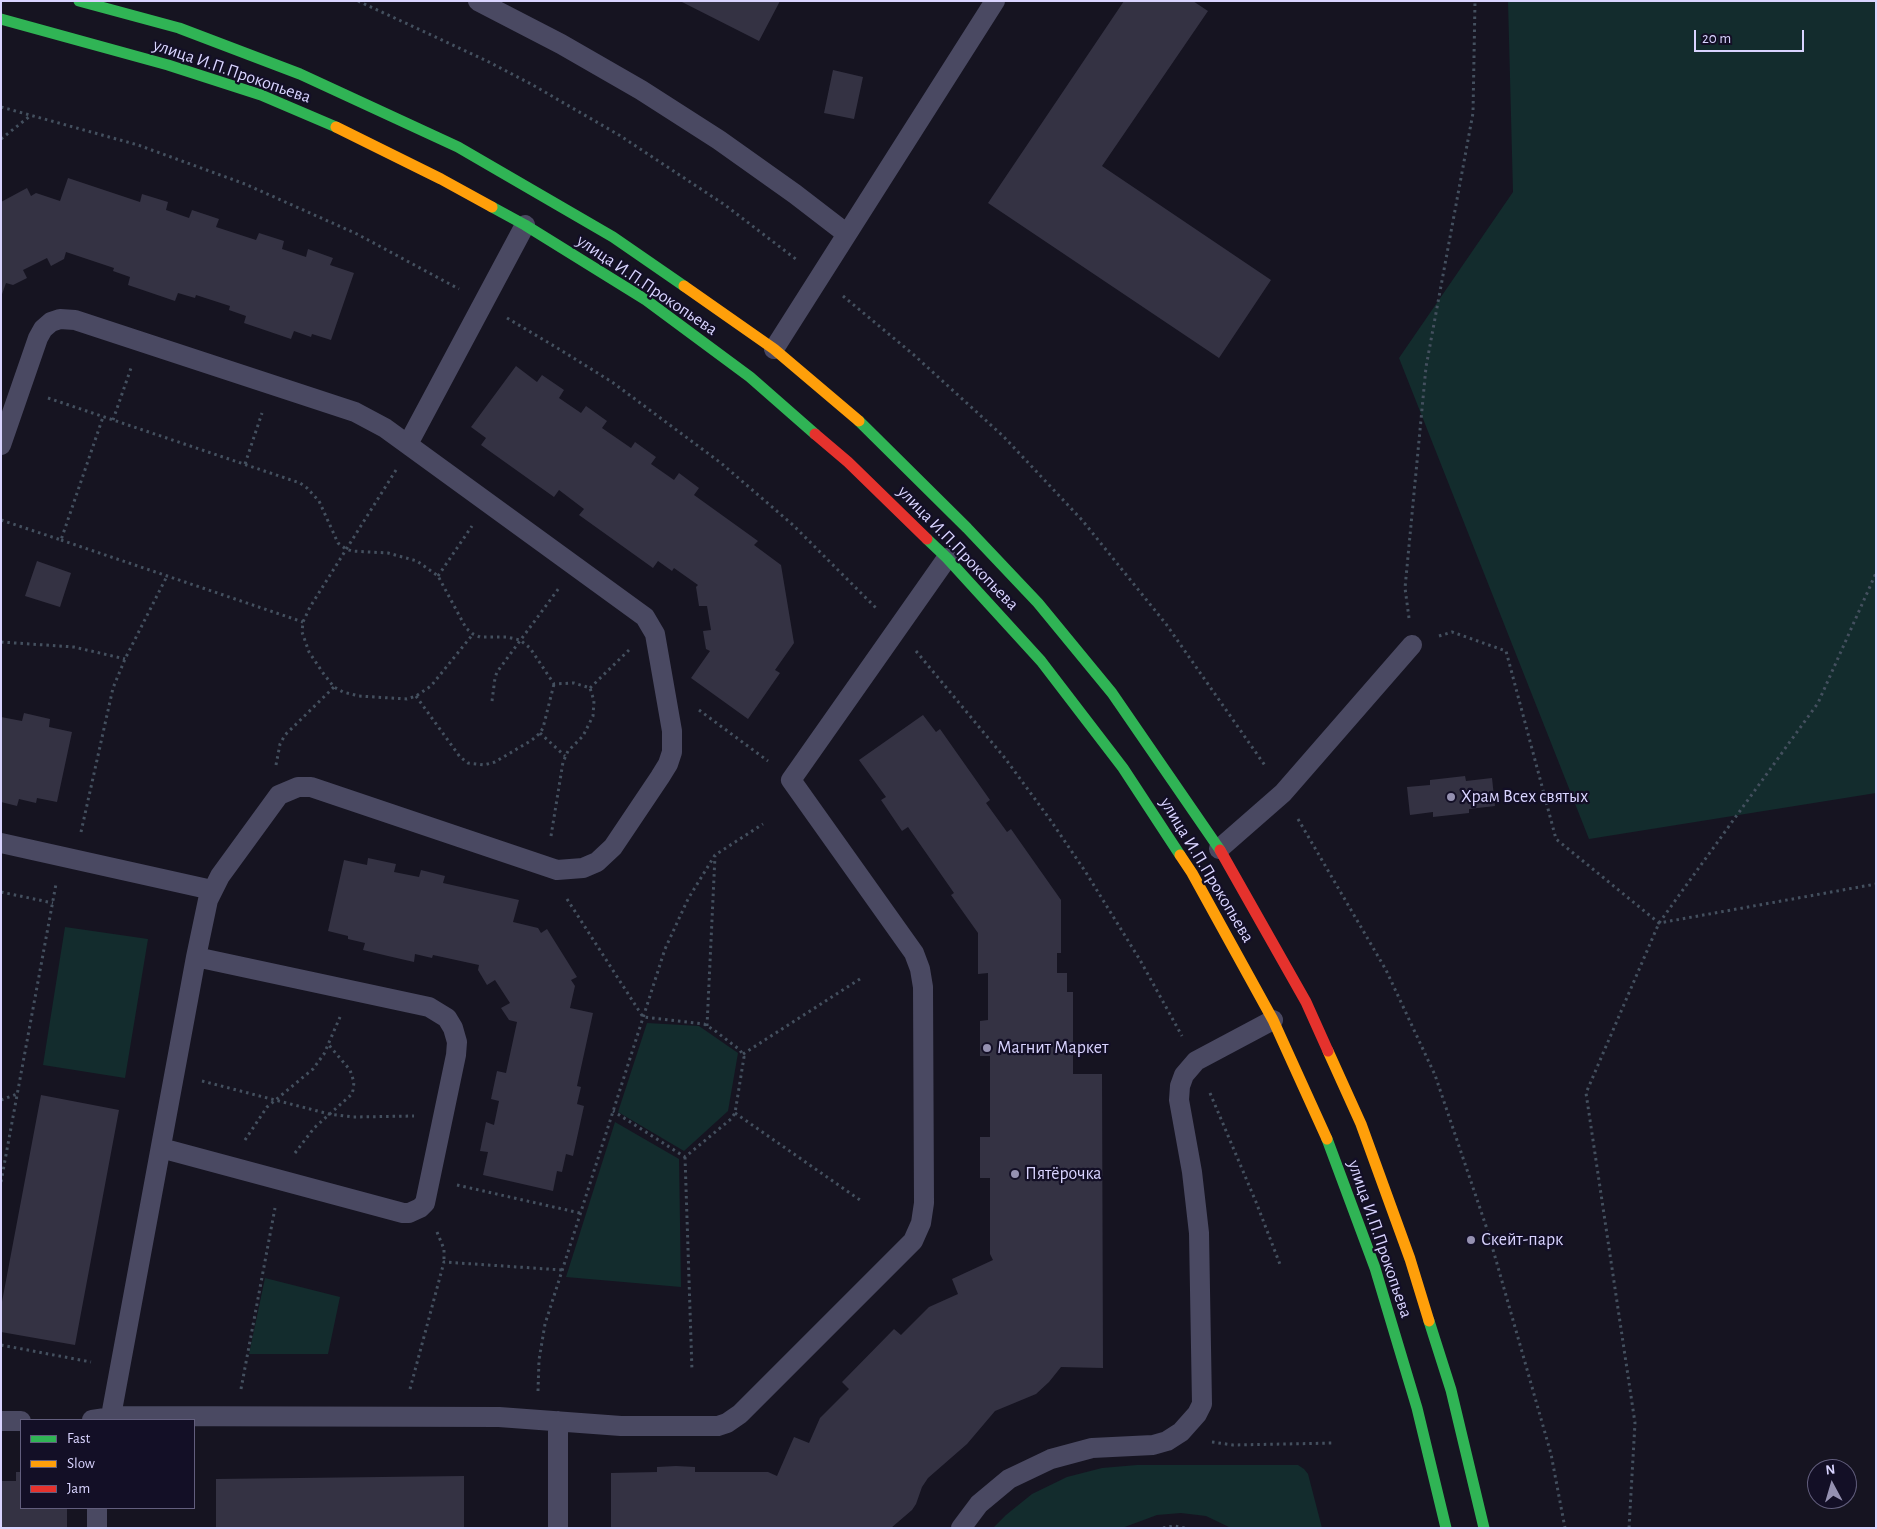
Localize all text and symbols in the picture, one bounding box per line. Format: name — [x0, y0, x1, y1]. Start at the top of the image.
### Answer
scale bar — [1697, 20, 1807, 52]
text: 20 m — [1702, 31, 1731, 46]
street label: улица И.П.Прокопьева — [150, 34, 314, 108]
street label: улица И.П.Прокопьева — [572, 230, 722, 340]
street label: улица И.П.Прокопьева — [893, 481, 1023, 615]
place label: Храм Всех святых — [1461, 786, 1588, 808]
marker: Храм Всех святых — [1445, 791, 1457, 803]
street label: улица И.П.Прокопьева — [1155, 794, 1259, 946]
place label: Магнит Маркет — [997, 1037, 1109, 1059]
marker: Магнит Маркет — [981, 1042, 993, 1054]
street label: улица И.П.Прокопьева — [1343, 1157, 1417, 1321]
place label: Пятёрочка — [1025, 1163, 1102, 1185]
marker: Пятёрочка — [1009, 1168, 1021, 1180]
place label: Скейт-парк — [1481, 1229, 1563, 1251]
marker: Скейт-парк — [1465, 1234, 1477, 1246]
legend — [20, 1419, 195, 1509]
text: Fast — [67, 1431, 90, 1446]
text: Slow — [67, 1456, 95, 1471]
north arrow — [1807, 1459, 1857, 1509]
text: N — [1825, 1463, 1836, 1478]
text: Jam — [67, 1481, 90, 1496]

